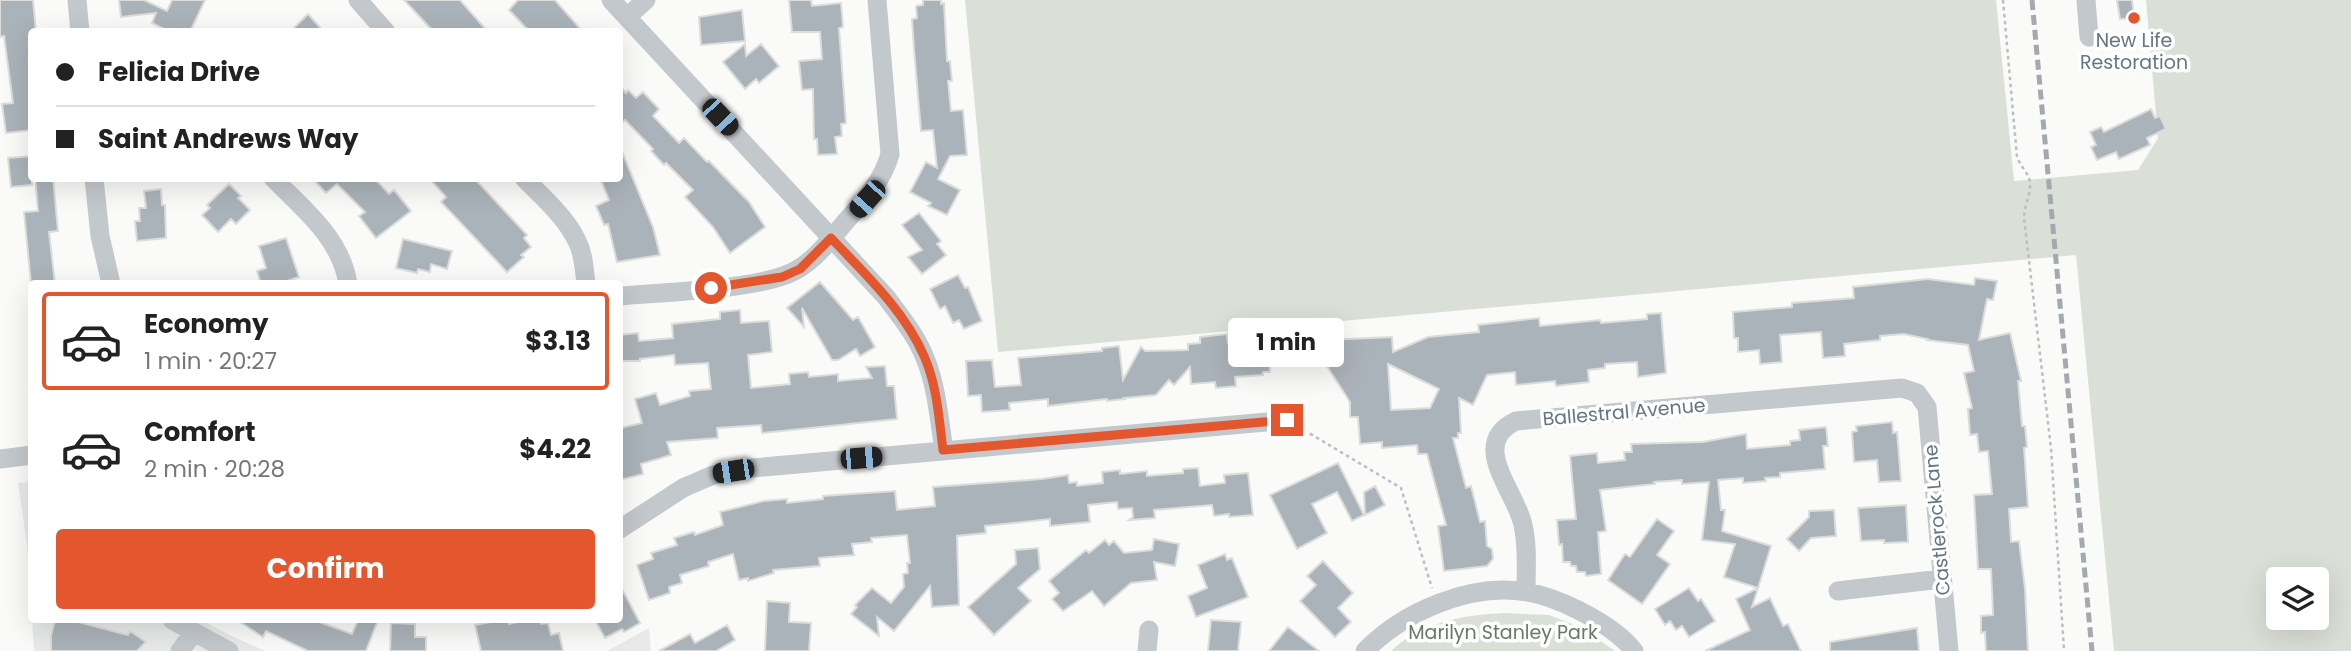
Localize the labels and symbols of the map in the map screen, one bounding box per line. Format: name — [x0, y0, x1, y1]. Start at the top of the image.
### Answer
marker: New Life Restoration — [2126, 10, 2142, 26]
place label: New Life Restoration — [2080, 27, 2188, 76]
car — [698, 94, 743, 140]
car — [846, 176, 889, 222]
route start — [695, 272, 727, 304]
callout: 1 min — [1229, 318, 1345, 368]
street label: Ballestral Avenue — [1541, 391, 1707, 433]
route end — [1271, 404, 1303, 436]
street label: Castlerock Lane — [1917, 443, 1957, 597]
car — [840, 446, 883, 470]
car — [711, 457, 756, 485]
park label: Marilyn Stanley Park — [1408, 619, 1598, 646]

